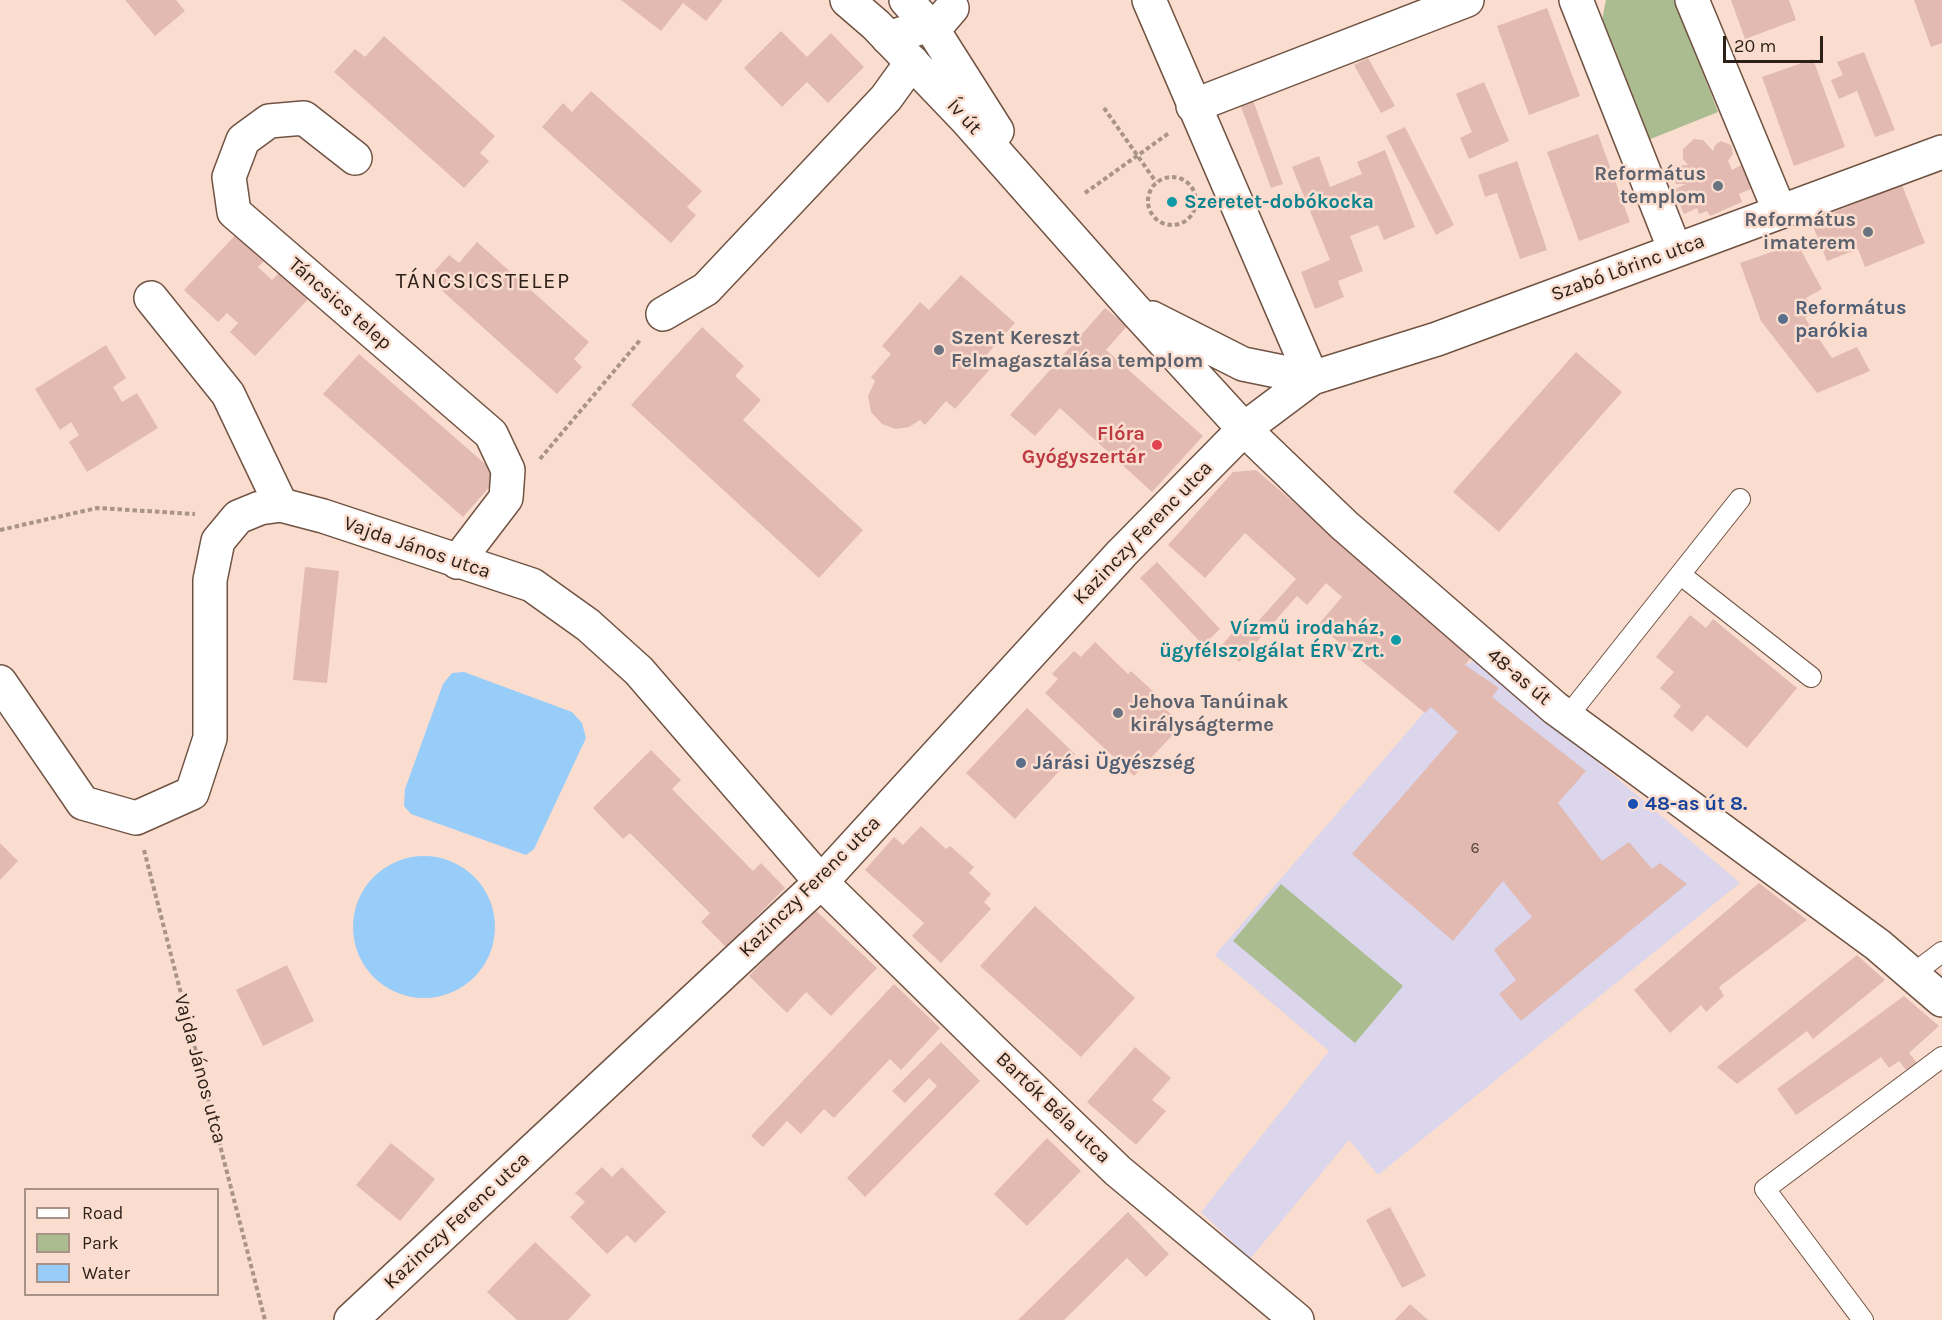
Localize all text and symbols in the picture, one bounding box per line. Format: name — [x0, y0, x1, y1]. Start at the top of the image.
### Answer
scale bar — [1726, 24, 1826, 62]
text: 20 m — [1734, 35, 1776, 57]
street label: Ív út — [942, 94, 986, 140]
place label: Református templom — [1594, 162, 1706, 209]
marker: Református templom — [1711, 179, 1725, 193]
place label: Szeretet-dobókocka — [1184, 190, 1374, 214]
marker: Szeretet-dobókocka — [1165, 195, 1179, 209]
place label: Református imaterem — [1744, 208, 1856, 255]
marker: Református imaterem — [1861, 225, 1875, 239]
street label: Szabó Lőrinc utca — [1548, 229, 1708, 307]
street label: Táncsics telep — [283, 253, 397, 355]
district label: TÁNCSICSTELEP — [395, 269, 571, 295]
place label: Református parókia — [1795, 296, 1907, 343]
marker: Református parókia — [1776, 312, 1790, 326]
place label: Szent Kereszt Felmagasztalása templom — [951, 326, 1203, 373]
marker: Szent Kereszt Felmagasztalása templom — [932, 343, 946, 357]
place label: Flóra Gyógyszertár — [1022, 422, 1145, 469]
marker: Flóra Gyógyszertár — [1150, 438, 1164, 452]
street label: Kazinczy Ferenc utca — [1068, 456, 1218, 610]
street label: Vajda János utca — [340, 512, 494, 584]
place label: Vízmű irodaház, ügyfélszolgálat ÉRV Zrt. — [1159, 616, 1384, 663]
marker: Vízmű irodaház, ügyfélszolgálat ÉRV Zrt. — [1389, 633, 1403, 647]
street label: 48-as út — [1482, 643, 1556, 711]
place label: Jehova Tanúinak királyságterme — [1130, 690, 1288, 737]
marker: Jehova Tanúinak királyságterme — [1111, 706, 1125, 720]
place label: Járási Ügyészség — [1033, 751, 1195, 775]
marker: Járási Ügyészség — [1014, 756, 1028, 770]
place label: 48-as út 8. — [1645, 792, 1747, 816]
marker: 48-as út 8. — [1626, 797, 1640, 811]
street label: Kazinczy Ferenc utca — [734, 811, 886, 963]
house number: 6 — [1470, 838, 1480, 858]
street label: Vajda János utca — [169, 992, 231, 1146]
street label: Bartók Béla utca — [991, 1047, 1115, 1169]
street label: Kazinczy Ferenc utca — [379, 1147, 535, 1295]
legend — [24, 1188, 219, 1296]
text: Road — [82, 1202, 123, 1224]
text: Park — [82, 1232, 119, 1254]
text: Water — [82, 1262, 130, 1284]

